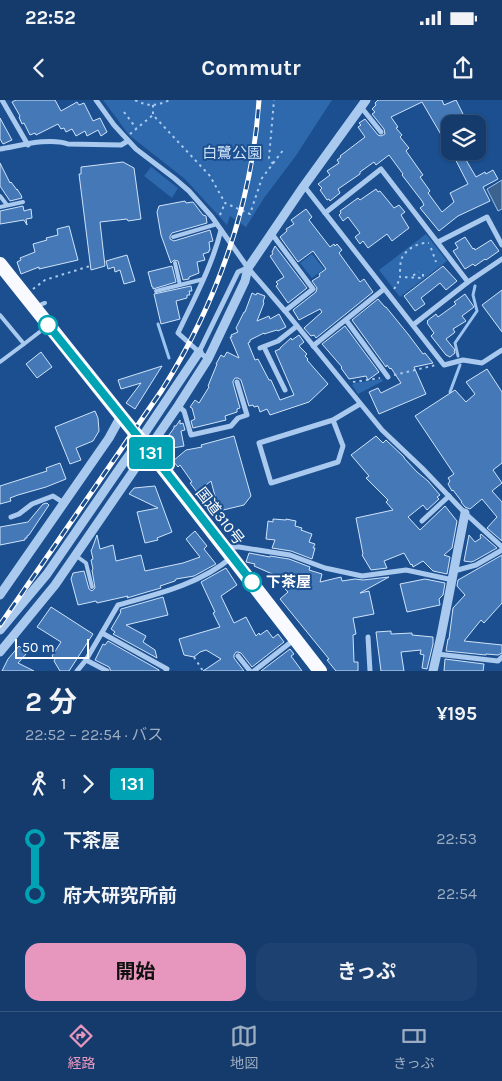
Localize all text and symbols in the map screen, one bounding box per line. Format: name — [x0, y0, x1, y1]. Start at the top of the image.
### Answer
text: 22:52 — [25, 7, 76, 29]
icon: back — [25, 54, 53, 82]
icon: share — [449, 54, 477, 82]
text: Commutr — [201, 55, 301, 81]
map controls — [441, 115, 486, 160]
button: layers — [441, 115, 486, 160]
park label: 白鷺公園 — [202, 144, 262, 162]
unlabelled marker — [38, 315, 58, 335]
line badge: 131 — [122, 437, 180, 469]
text: 131 — [139, 442, 163, 464]
street label: 国道310号 — [192, 484, 248, 548]
marker: 下茶屋 — [242, 572, 262, 592]
place label: 下茶屋 — [266, 573, 311, 591]
scale bar — [15, 636, 89, 659]
text: 50 m — [22, 639, 55, 656]
text: 2 分 — [25, 685, 77, 718]
text: ¥195 — [436, 703, 477, 725]
text: 22:52 – 22:54 · バス — [25, 725, 163, 744]
icon: walk — [25, 770, 53, 798]
icon: forward — [74, 770, 102, 798]
text: 131 — [120, 773, 144, 795]
text: 1 — [61, 774, 66, 793]
text: 22:53 — [436, 829, 477, 848]
text: 下茶屋 — [63, 830, 120, 852]
text: 22:54 — [437, 884, 477, 903]
text: 府大研究所前 — [63, 885, 177, 907]
button: 開始 — [25, 943, 246, 1001]
button: きっぷ — [256, 943, 477, 1001]
tab: 経路 — [67, 1022, 95, 1072]
tab: 地図 — [230, 1022, 258, 1072]
tab: きっぷ — [393, 1022, 435, 1072]

